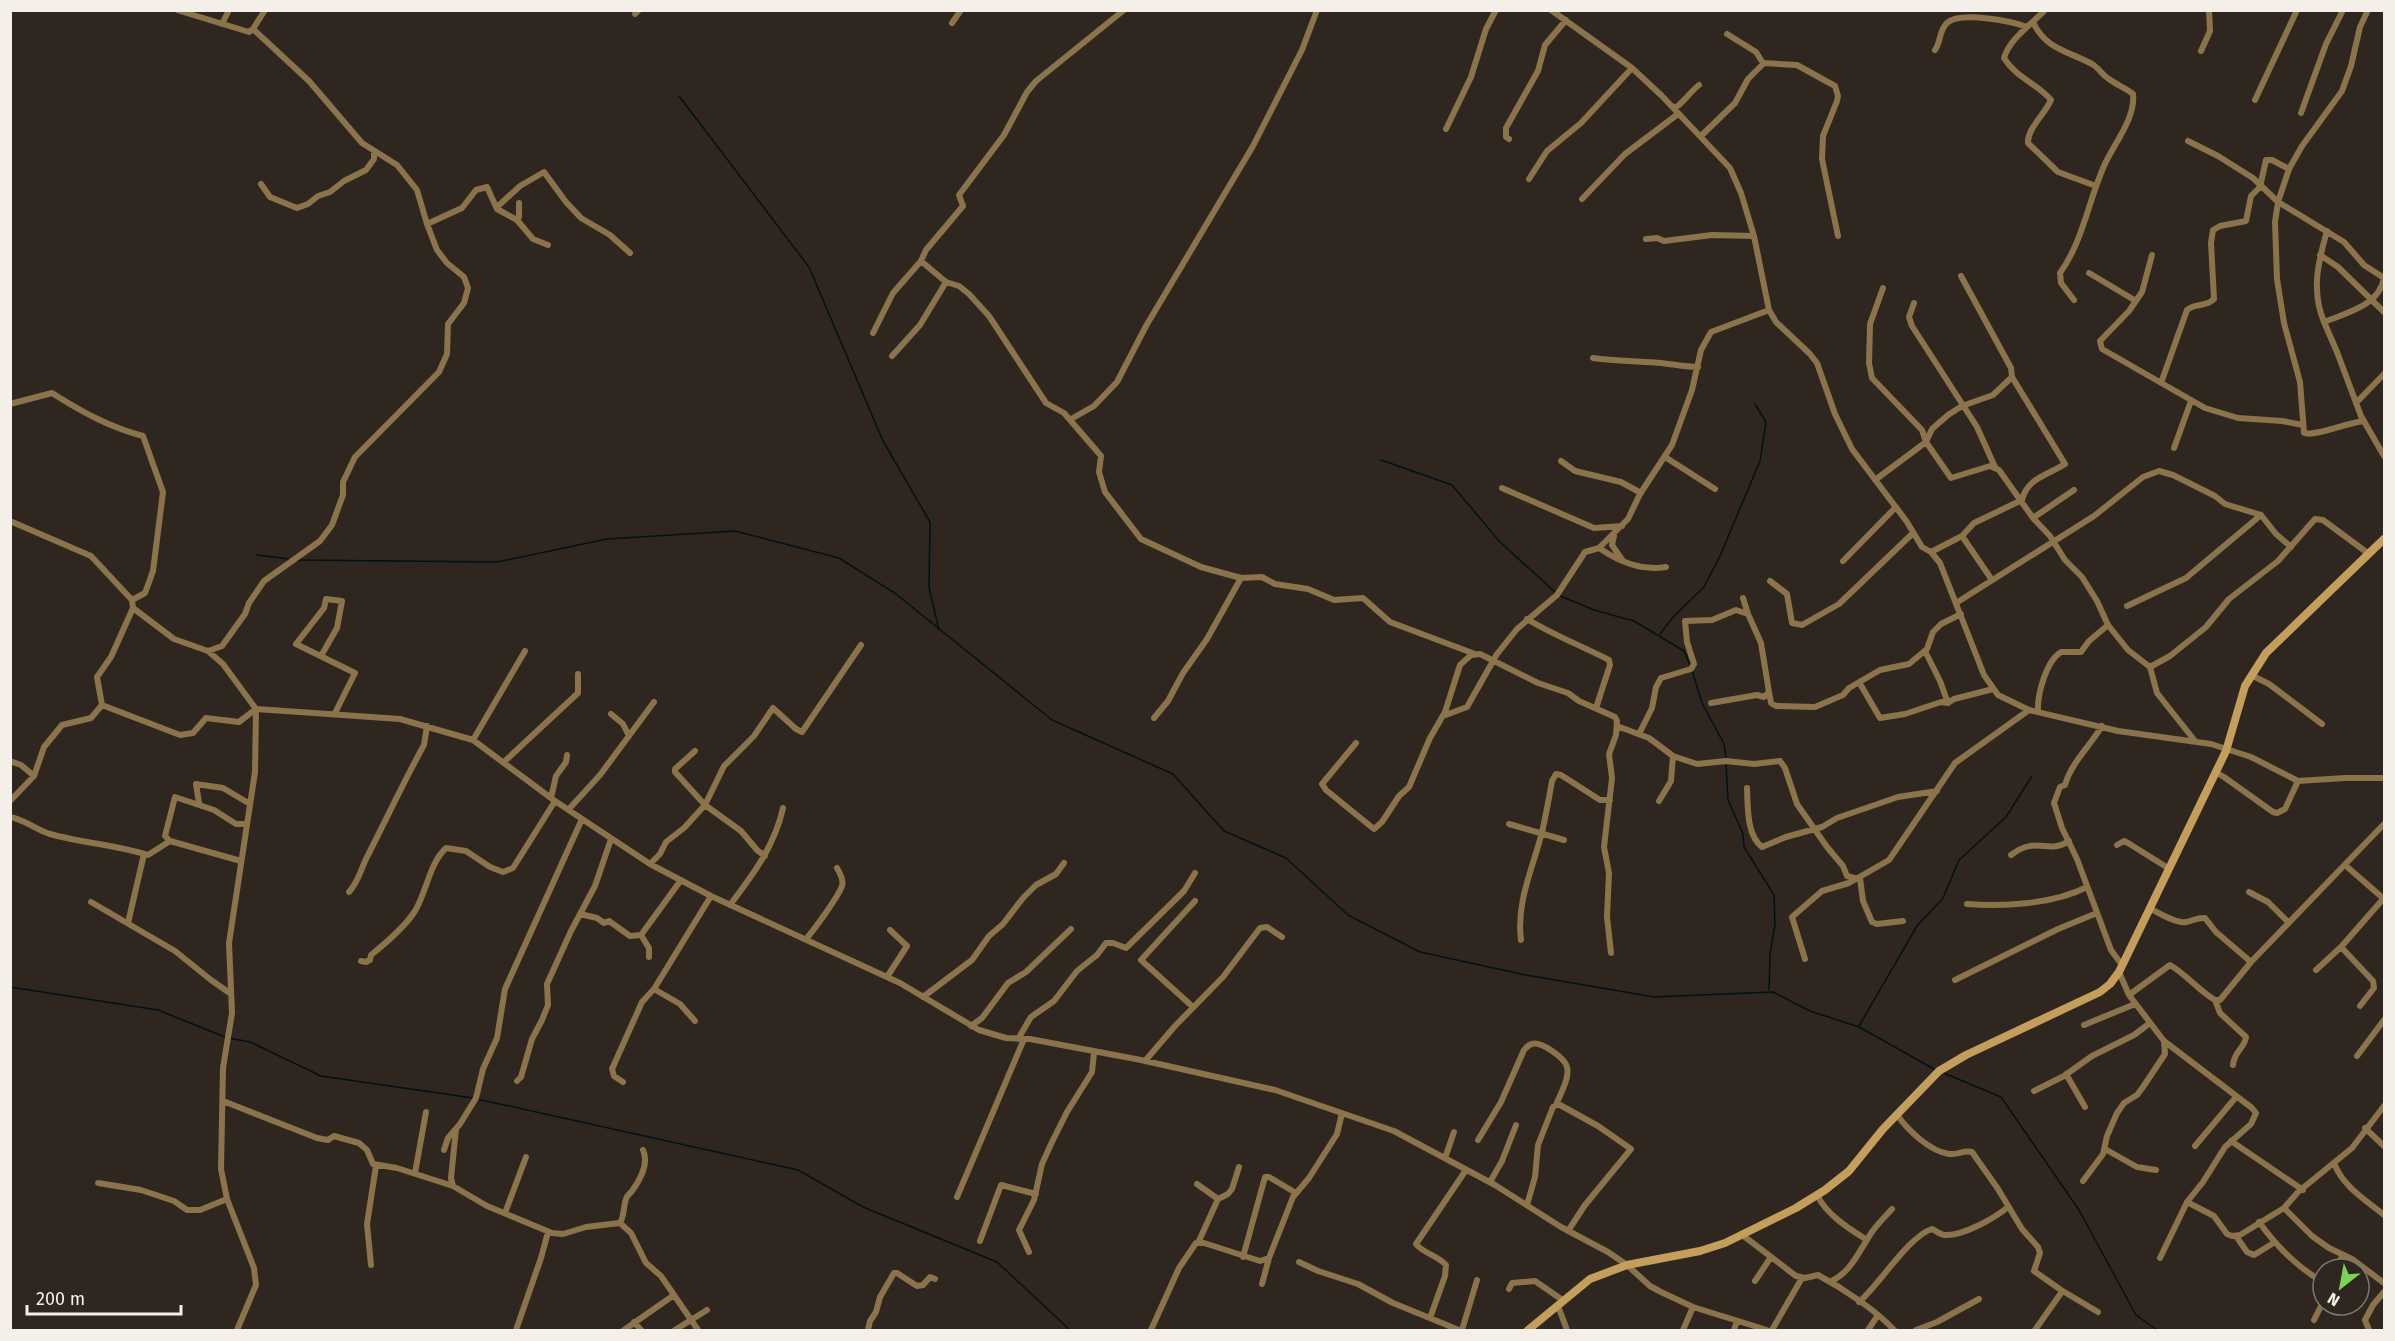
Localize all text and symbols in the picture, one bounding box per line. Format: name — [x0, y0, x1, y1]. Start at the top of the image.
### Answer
north arrow — [2311, 1257, 2371, 1317]
scale bar — [27, 1278, 182, 1316]
text: 200 m — [36, 1288, 85, 1310]
text: N — [2324, 1289, 2343, 1310]

